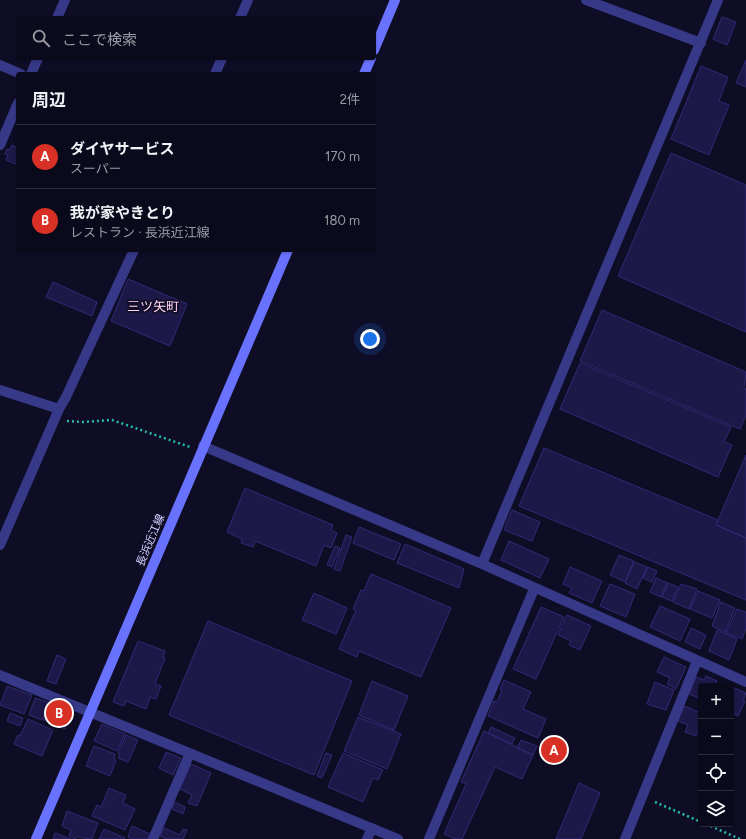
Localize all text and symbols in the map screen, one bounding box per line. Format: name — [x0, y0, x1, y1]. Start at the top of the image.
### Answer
search box — [16, 16, 376, 60]
icon: search — [30, 27, 52, 49]
text: ここで検索 — [62, 31, 137, 49]
text: 周辺 — [32, 90, 66, 110]
text: 2件 — [340, 92, 360, 107]
text: ダイヤサービス — [70, 140, 175, 158]
text: A — [40, 149, 50, 164]
text: 170 m — [325, 149, 360, 164]
text: スーパー — [70, 161, 122, 176]
text: 我が家やきとり — [70, 204, 175, 222]
text: B — [41, 213, 49, 228]
text: 180 m — [324, 213, 360, 228]
text: レストラン · 長浜近江線 — [70, 225, 210, 240]
district label: 三ツ矢町 — [127, 299, 179, 314]
your location — [360, 329, 380, 349]
street label: 長浜近江線 — [134, 512, 167, 568]
map controls — [698, 683, 734, 827]
button: + — [698, 683, 734, 719]
pin: B — [46, 698, 72, 728]
button: − — [698, 719, 734, 755]
pin: A — [541, 735, 567, 765]
button: locate — [698, 755, 734, 791]
button: layers — [698, 791, 734, 827]

